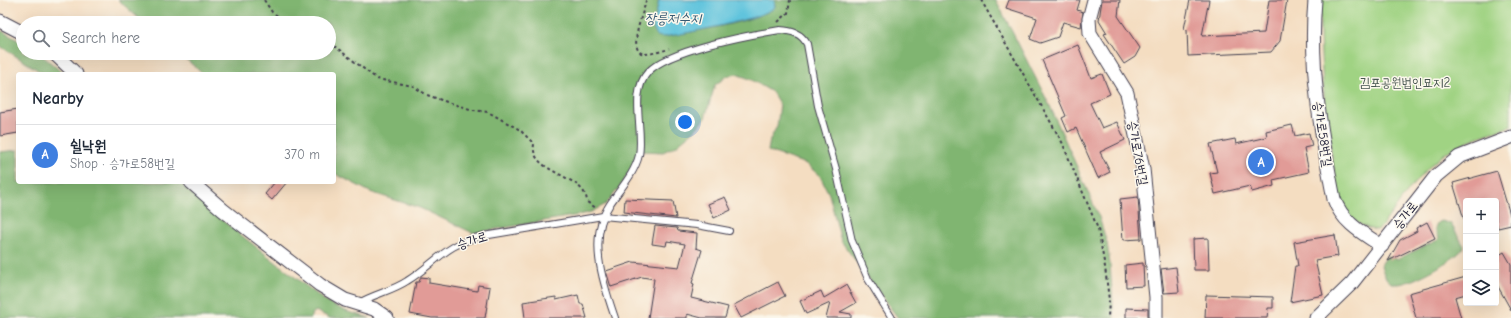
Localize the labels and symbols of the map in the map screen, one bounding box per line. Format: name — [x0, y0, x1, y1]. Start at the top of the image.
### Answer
water label: 장릉저수지 — [645, 10, 703, 27]
park label: 김포공원법인묘지2 — [1360, 75, 1450, 90]
street label: 승가로58번길 — [1310, 100, 1336, 168]
your location — [675, 112, 695, 132]
street label: 승가로76번길 — [1125, 119, 1151, 187]
pin: A — [1248, 147, 1274, 177]
street label: 승가로 — [1389, 198, 1421, 232]
street label: 승가로 — [455, 228, 489, 252]

